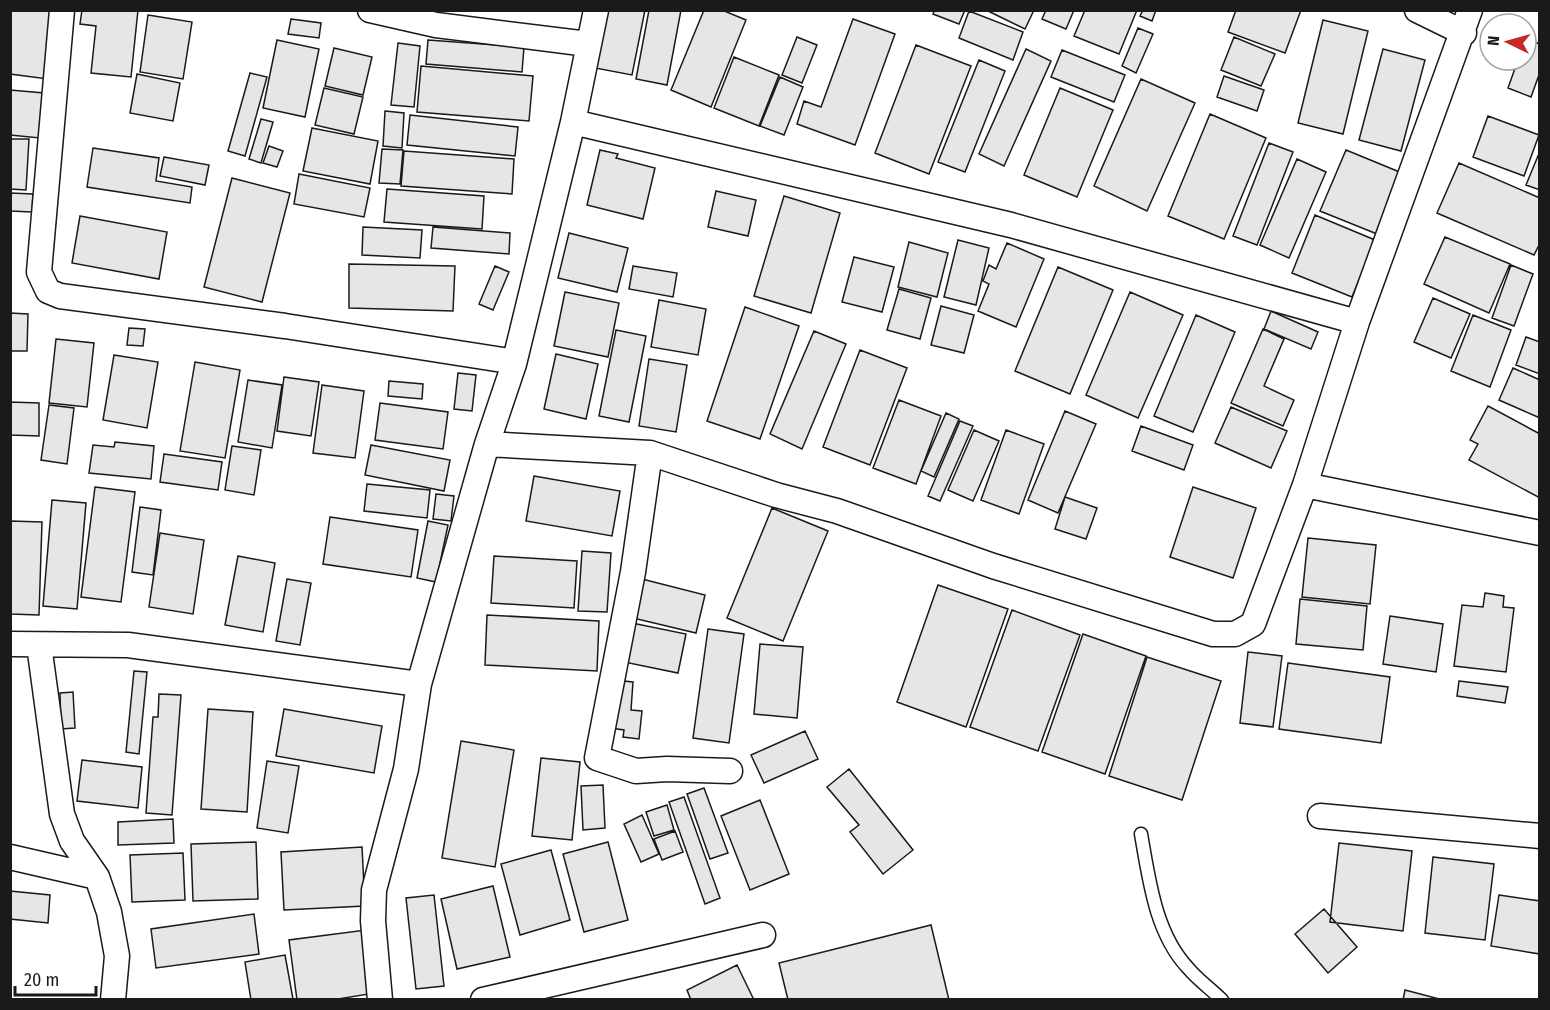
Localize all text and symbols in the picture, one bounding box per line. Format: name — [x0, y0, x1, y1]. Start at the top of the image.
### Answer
north arrow — [1478, 12, 1538, 72]
text: N — [1484, 35, 1503, 46]
scale bar — [15, 959, 96, 997]
text: 20 m — [24, 969, 59, 991]

